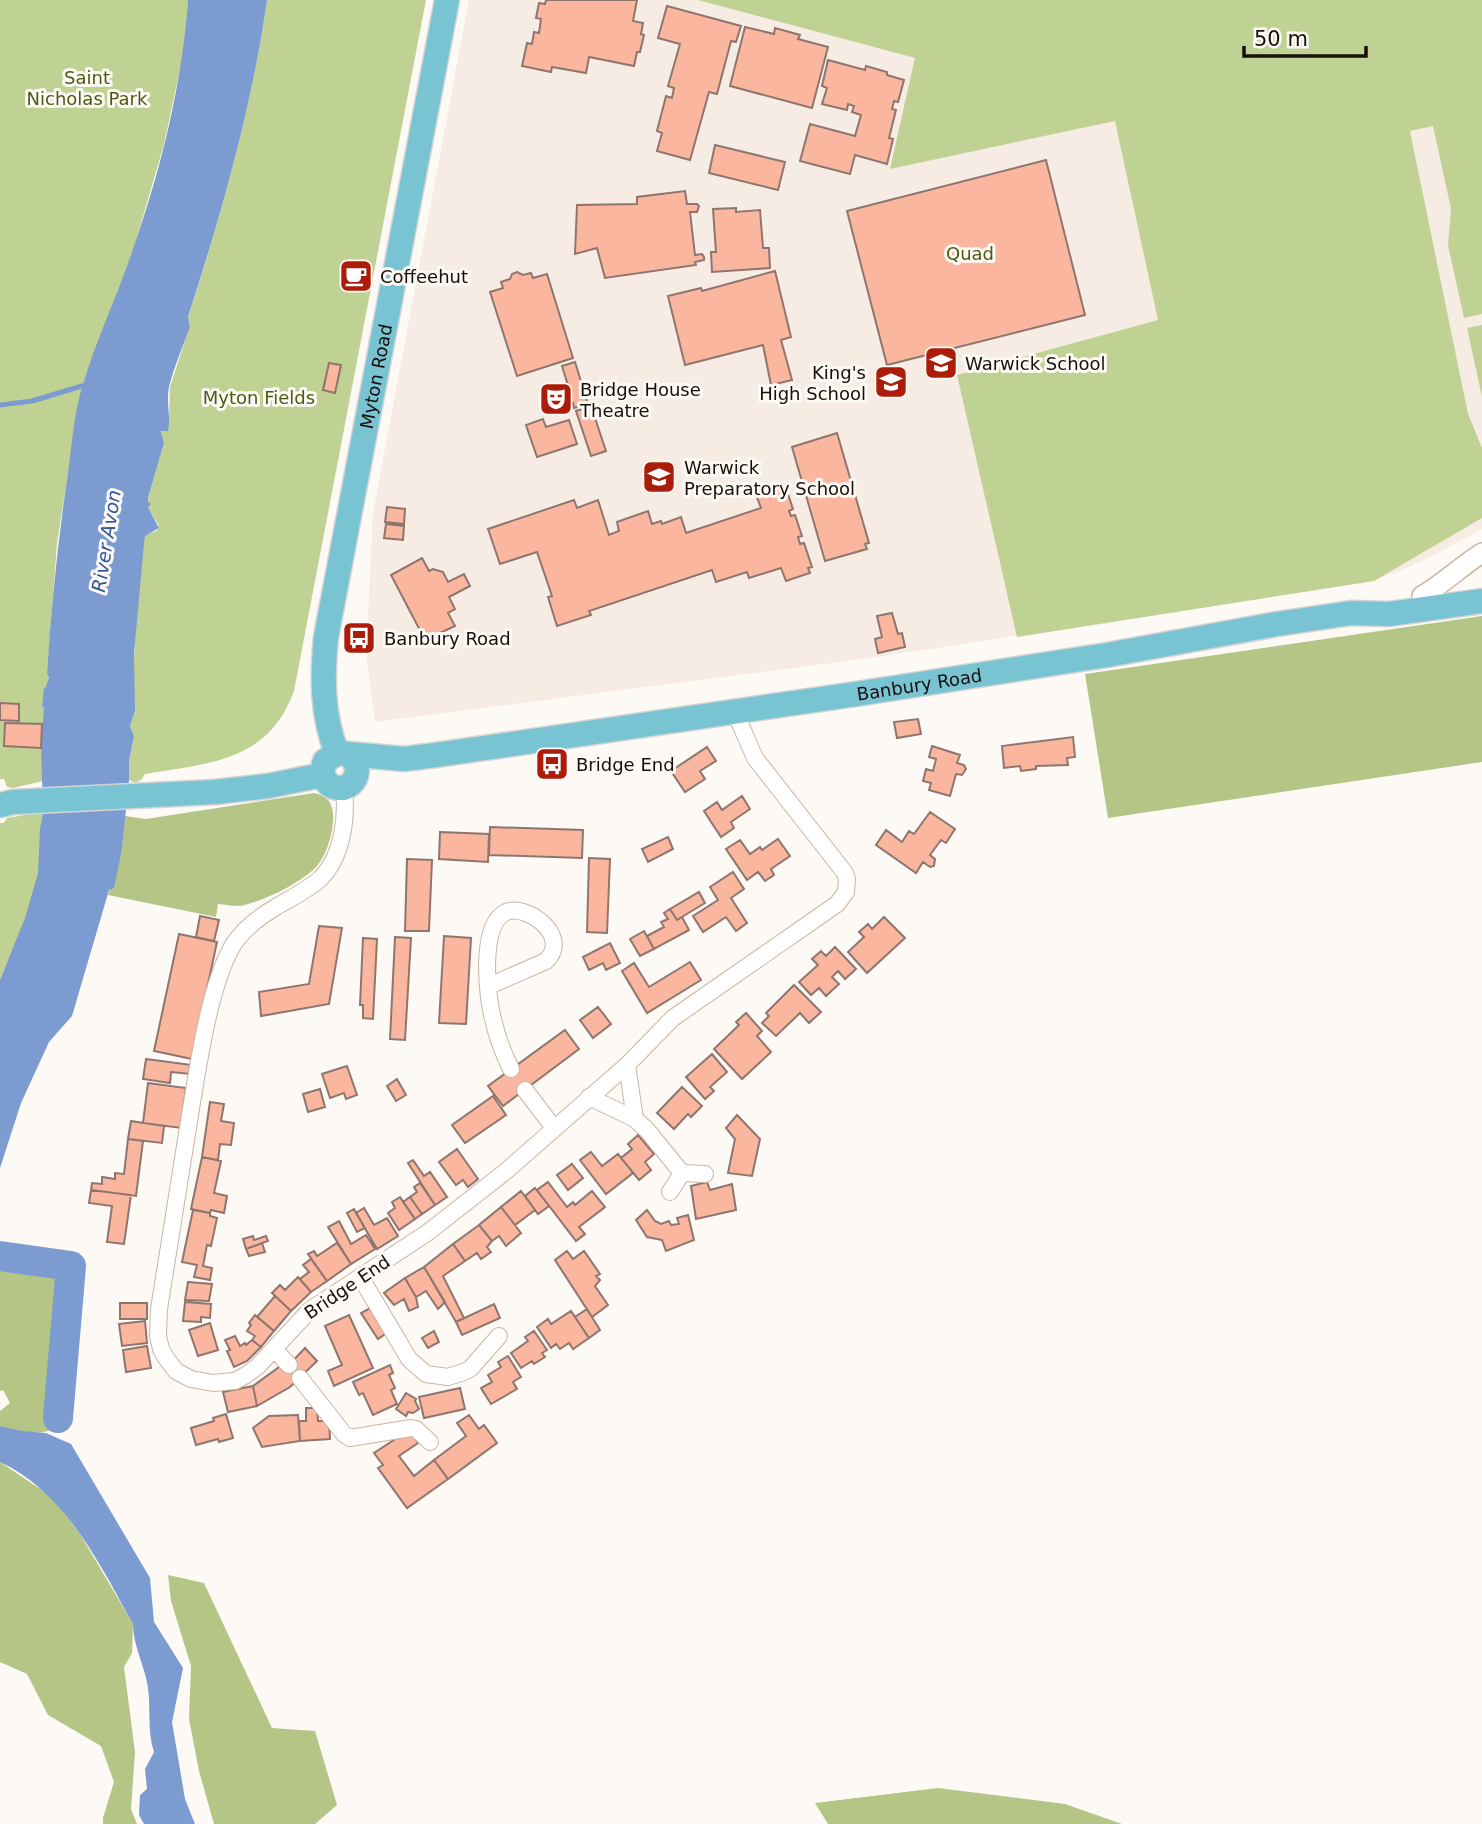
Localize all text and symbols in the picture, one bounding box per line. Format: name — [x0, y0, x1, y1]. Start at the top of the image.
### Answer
scale bar — [1244, 14, 1366, 58]
text: 50 m — [1254, 27, 1308, 51]
park label: Saint Nicholas Park — [27, 67, 148, 109]
park label: Quad — [946, 243, 994, 264]
cafe icon: Coffeehut — [337, 257, 375, 295]
place label: Coffeehut — [380, 266, 468, 287]
street label: Myton Road — [355, 322, 396, 431]
school or university icon: Warwick School — [922, 344, 960, 382]
place label: Warwick School — [965, 353, 1106, 374]
place label: King's High School — [759, 362, 866, 404]
school or university icon: King's High School — [872, 363, 910, 401]
place label: Bridge House Theatre — [579, 379, 701, 421]
theatre icon: Bridge House Theatre — [537, 380, 575, 418]
park label: Myton Fields — [203, 387, 315, 408]
place label: Warwick Preparatory School — [684, 457, 855, 499]
school or university icon: Warwick Preparatory School — [640, 458, 678, 496]
water label: River Avon — [87, 488, 125, 594]
bus stop icon: Banbury Road — [340, 619, 378, 657]
place label: Banbury Road — [384, 628, 511, 649]
street label: Banbury Road — [855, 664, 983, 704]
bus stop icon: Bridge End — [533, 745, 571, 783]
place label: Bridge End — [576, 754, 675, 775]
street label: Bridge End — [300, 1251, 394, 1323]

